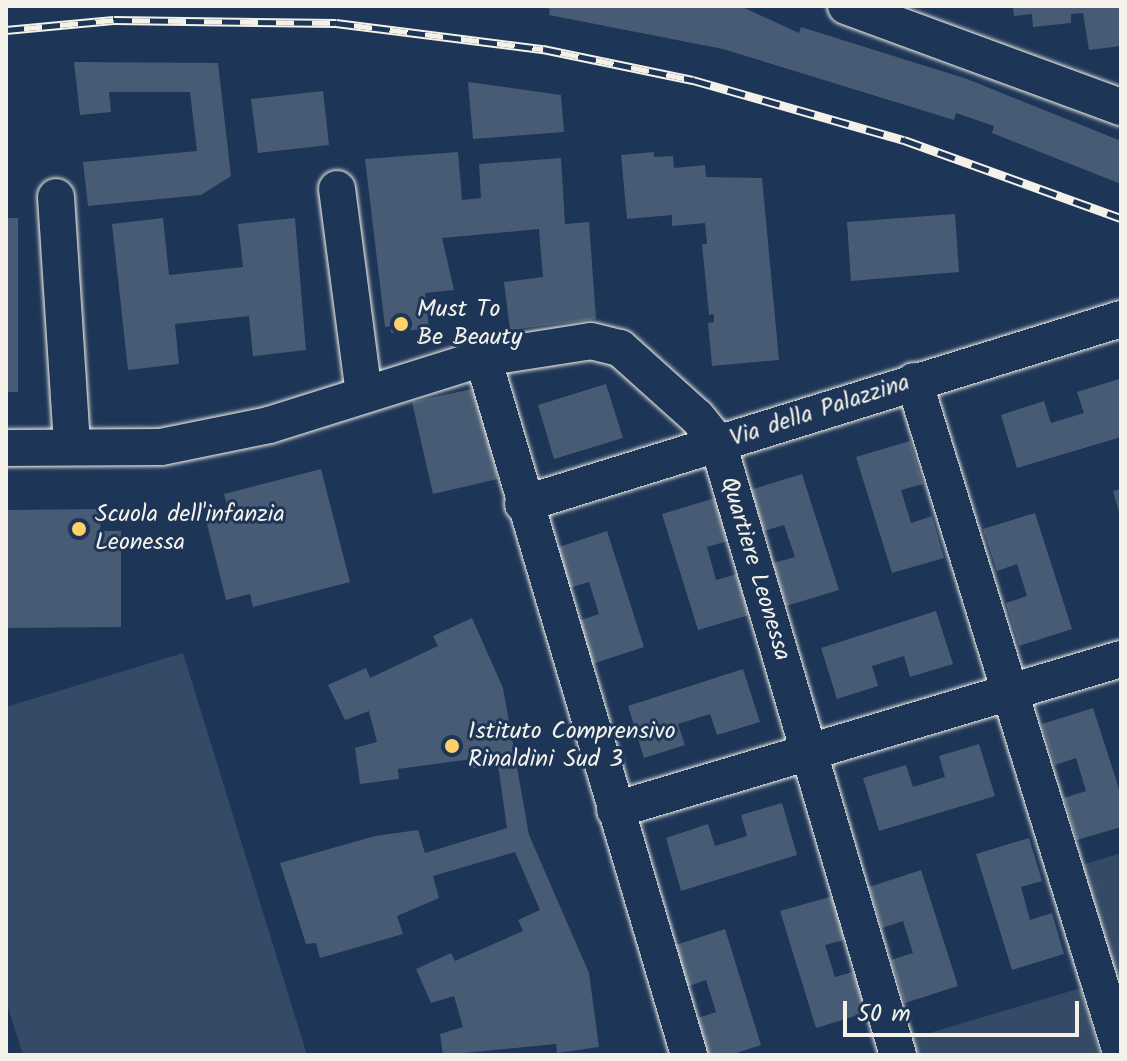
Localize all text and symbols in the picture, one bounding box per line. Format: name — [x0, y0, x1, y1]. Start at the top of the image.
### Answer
place label: Must To Be Beauty — [417, 296, 522, 352]
marker: Must To Be Beauty — [392, 315, 410, 333]
street label: Via della Palazzina — [727, 368, 913, 454]
street label: Quartiere Leonessa — [713, 474, 797, 664]
place label: Scuola dell'infanzia Leonessa — [95, 501, 285, 557]
marker: Scuola dell'infanzia Leonessa — [70, 520, 88, 538]
place label: Istituto Comprensivo Rinaldini Sud 3 — [468, 718, 676, 774]
marker: Istituto Comprensivo Rinaldini Sud 3 — [443, 737, 461, 755]
scale bar — [847, 985, 1083, 1035]
text: 50 m — [857, 995, 911, 1034]

